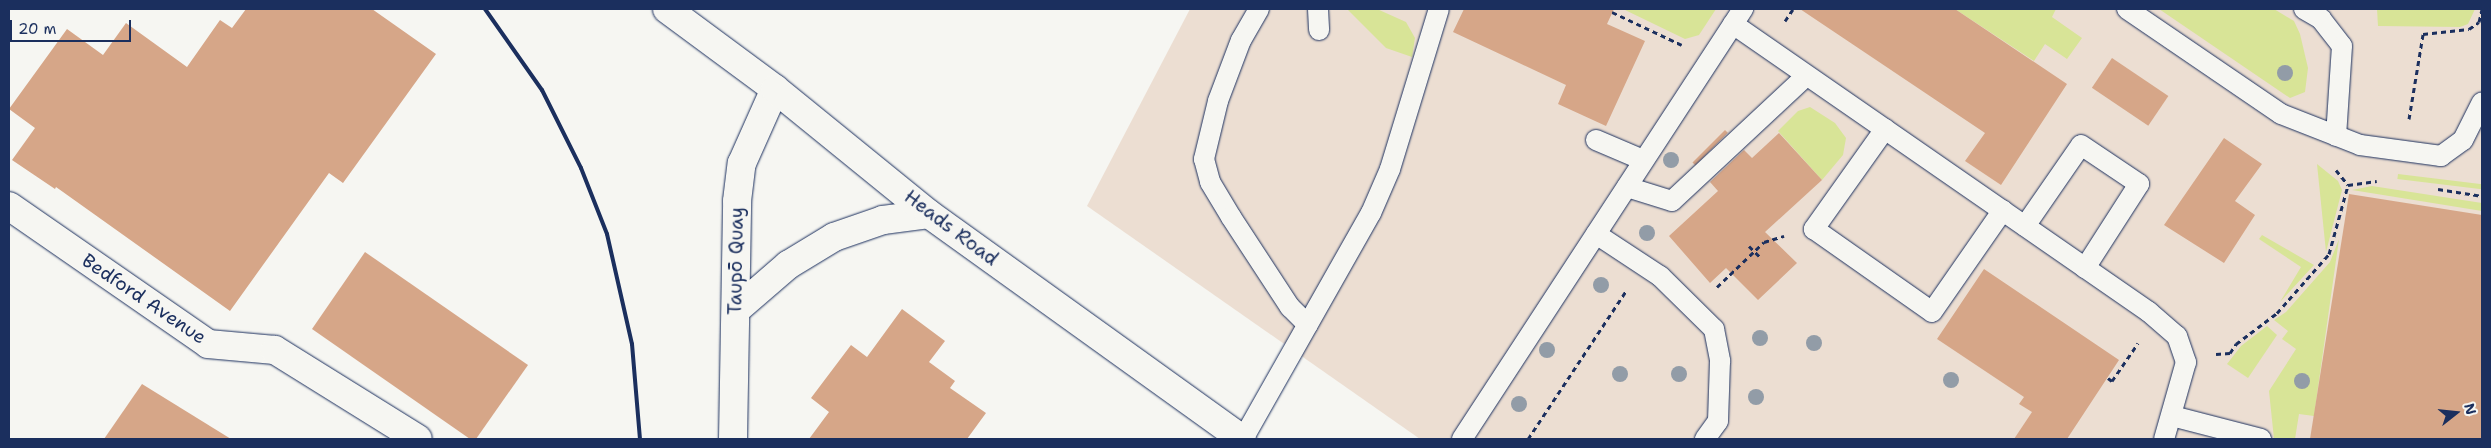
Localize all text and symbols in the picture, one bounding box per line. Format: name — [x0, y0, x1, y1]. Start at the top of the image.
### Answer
scale bar — [12, 10, 134, 42]
text: 20 m — [18, 19, 57, 39]
street label: Heads Road — [900, 185, 1002, 271]
street label: Taupō Quay — [724, 207, 748, 315]
street label: Bedford Avenue — [78, 249, 210, 349]
north arrow — [2431, 388, 2481, 438]
text: N — [2460, 401, 2481, 417]

